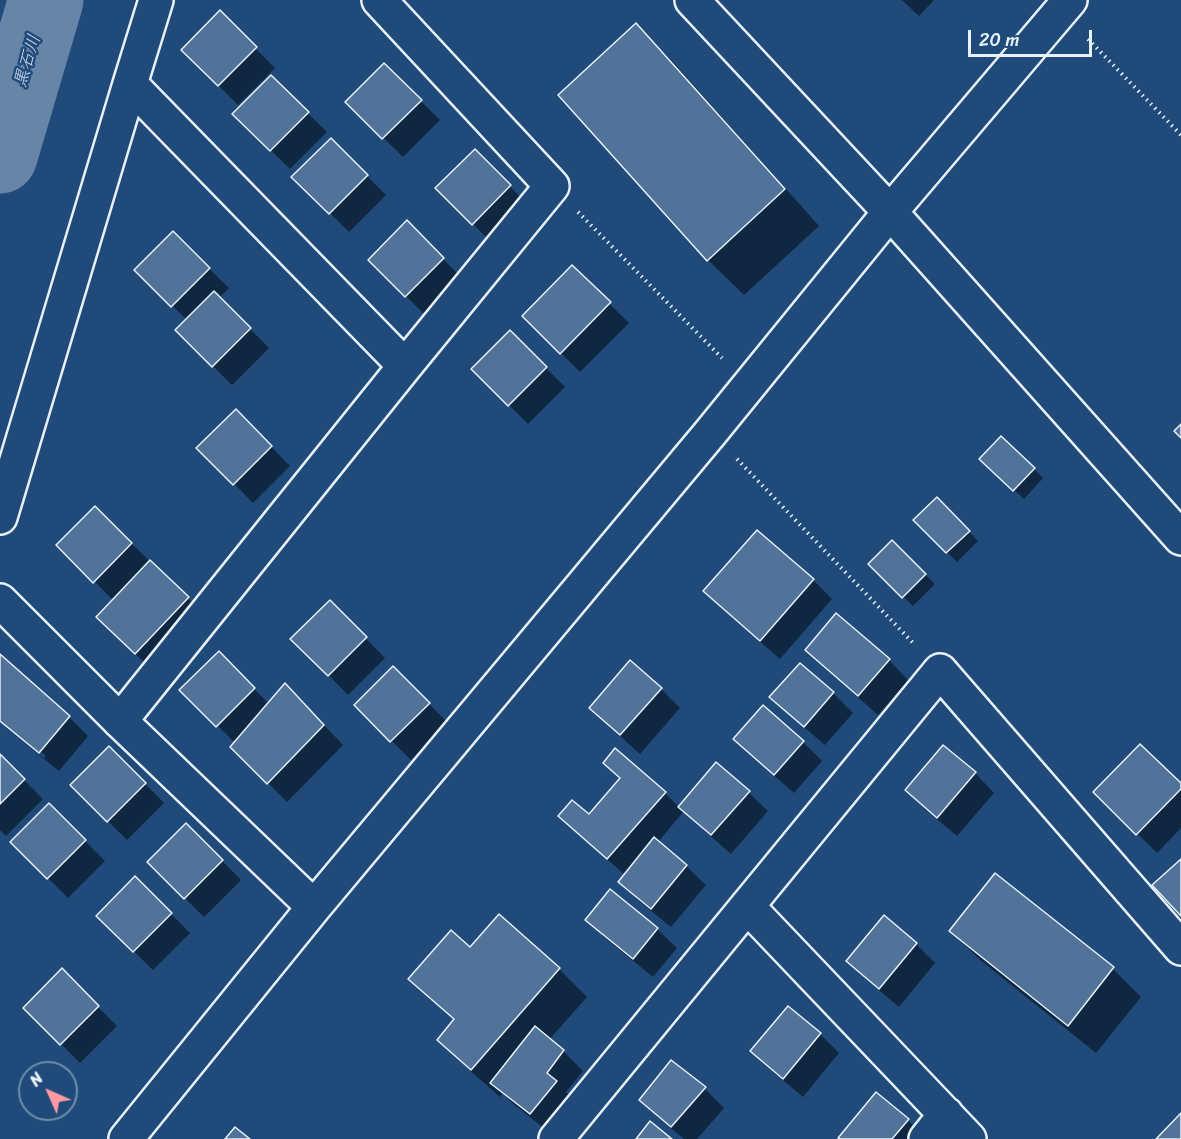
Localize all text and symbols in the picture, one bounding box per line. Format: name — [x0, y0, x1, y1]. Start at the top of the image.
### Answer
scale bar — [971, 18, 1096, 56]
text: 20 m — [979, 24, 1019, 56]
water label: 黒石川 — [10, 32, 46, 90]
north arrow — [18, 1061, 78, 1121]
text: N — [22, 1065, 51, 1094]

